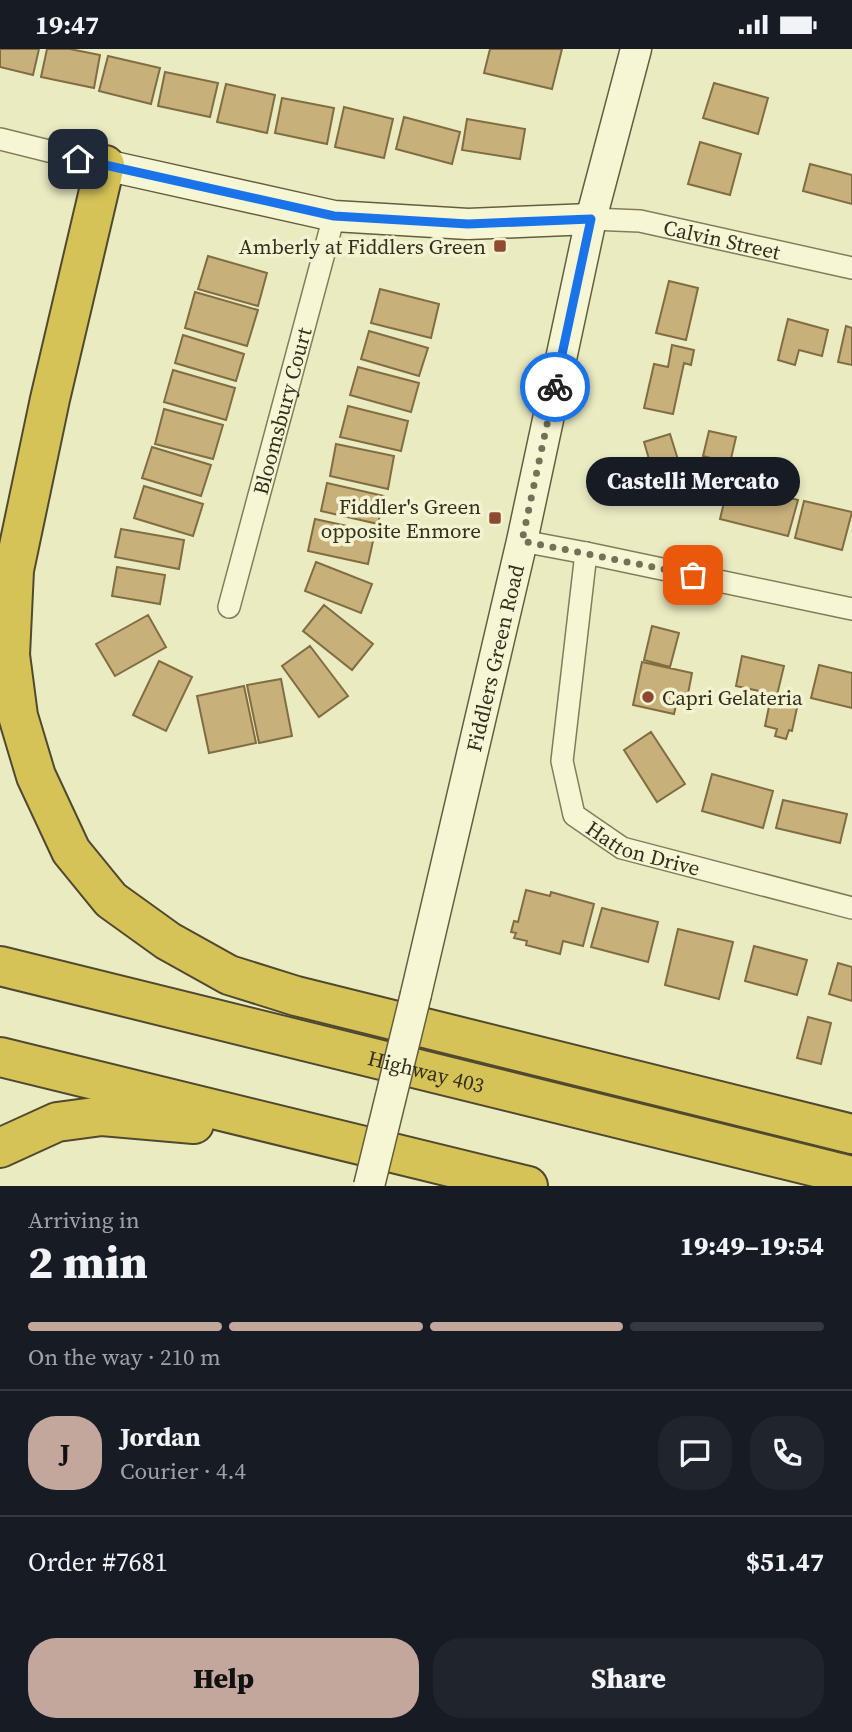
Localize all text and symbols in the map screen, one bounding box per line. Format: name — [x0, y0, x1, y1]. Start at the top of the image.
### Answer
text: 19:47 — [35, 7, 99, 43]
pin — [48, 129, 108, 189]
icon: home — [59, 140, 97, 178]
street label: Calvin Street — [661, 212, 783, 266]
place label: Amberly at Fiddlers Green — [239, 232, 486, 261]
marker: Amberly at Fiddlers Green — [492, 238, 508, 254]
street label: Bloomsbury Court — [245, 324, 318, 498]
courier — [520, 352, 590, 422]
icon: bike — [536, 368, 574, 406]
callout: Castelli Mercato — [586, 456, 800, 505]
text: Castelli Mercato — [607, 465, 779, 497]
place label: Fiddler's Green opposite Enmore — [321, 492, 481, 545]
marker: Fiddler's Green opposite Enmore — [487, 510, 503, 526]
pin — [663, 545, 723, 605]
icon: bag — [674, 556, 712, 594]
street label: Fiddlers Green Road — [459, 561, 531, 755]
place label: Capri Gelateria — [662, 683, 803, 712]
marker: Capri Gelateria — [640, 689, 656, 705]
street label: Hatton Drive — [581, 813, 703, 882]
street label: Highway 403 — [365, 1043, 487, 1099]
text: Arriving in — [28, 1204, 140, 1236]
text: 19:49–19:54 — [680, 1228, 824, 1264]
text: 2 min — [28, 1230, 148, 1293]
text: On the way · 210 m — [28, 1341, 221, 1373]
button: chat — [658, 1416, 732, 1490]
button: phone — [750, 1416, 824, 1490]
text: Jordan — [120, 1419, 201, 1455]
text: J — [60, 1435, 70, 1471]
text: Courier · 4.4 — [120, 1455, 246, 1487]
text: Order #7681 — [28, 1544, 168, 1580]
text: $51.47 — [746, 1544, 824, 1580]
button: Help — [28, 1638, 419, 1718]
button: Share — [433, 1638, 824, 1718]

